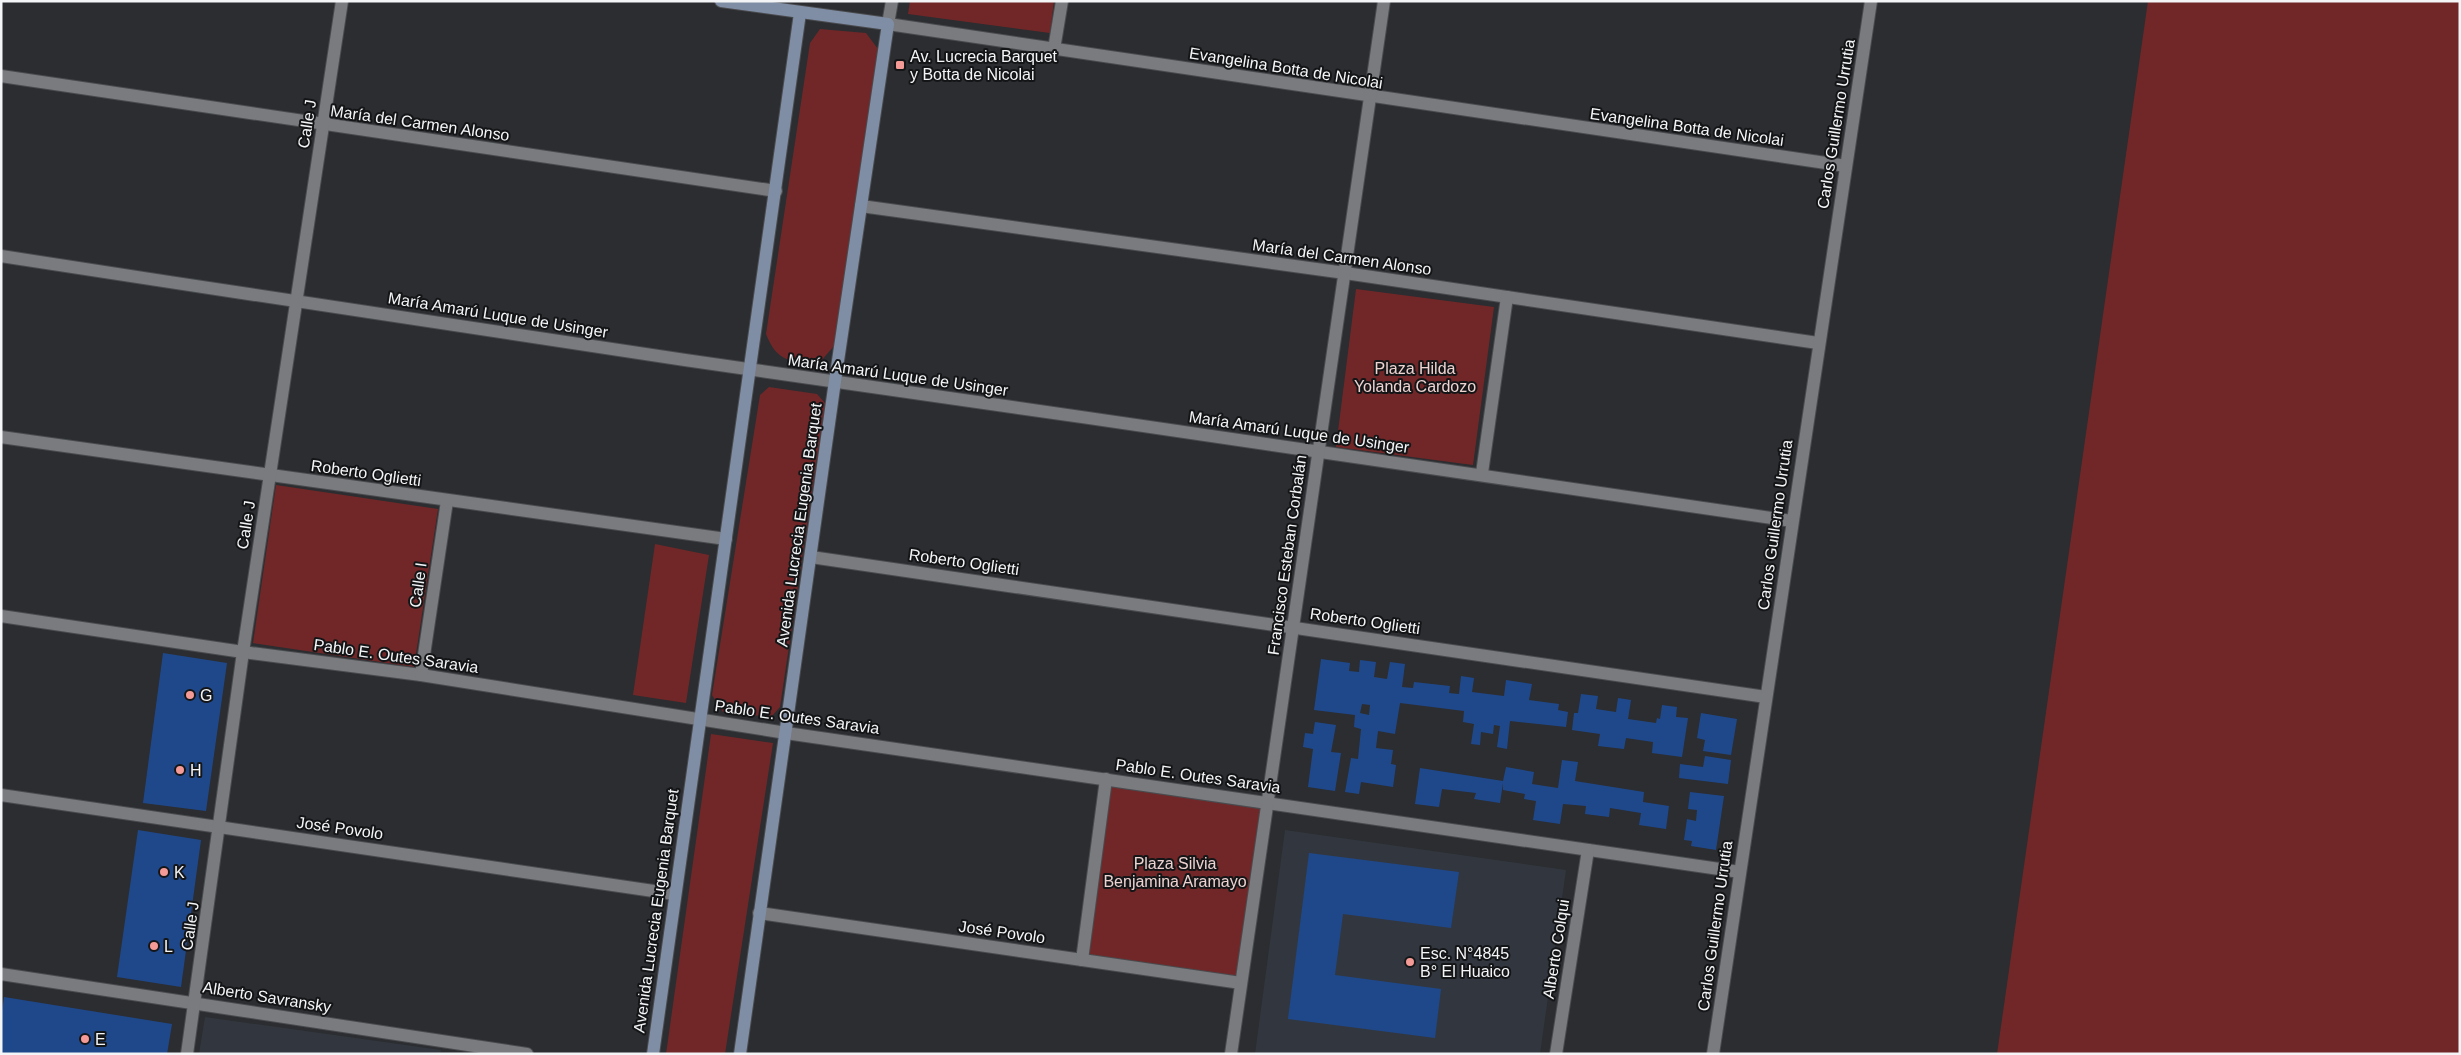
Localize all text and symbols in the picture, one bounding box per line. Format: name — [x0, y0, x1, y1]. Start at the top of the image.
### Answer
street label: Carlos Guillermo Urrutia — [1814, 38, 1858, 210]
street label: Evangelina Botta de Nicolai — [1188, 44, 1384, 92]
place label: Av. Lucrecia Barquet y Botta de Nicolai — [910, 48, 1058, 83]
marker: Av. Lucrecia Barquet y Botta de Nicolai — [894, 59, 906, 71]
street label: Calle J — [295, 99, 319, 149]
street label: María del Carmen Alonso — [329, 102, 511, 144]
street label: Evangelina Botta de Nicolai — [1589, 105, 1785, 149]
street label: María del Carmen Alonso — [1251, 236, 1433, 278]
street label: María Amarú Luque de Usinger — [387, 289, 610, 341]
street label: María Amarú Luque de Usinger — [787, 351, 1010, 399]
park label: Plaza Hilda Yolanda Cardozo — [1354, 360, 1476, 395]
street label: Avenida Lucrecia Eugenia Barquet — [773, 401, 825, 648]
street label: María Amarú Luque de Usinger — [1188, 408, 1411, 456]
street label: Carlos Guillermo Urrutia — [1755, 439, 1795, 611]
street label: Francisco Esteban Corbalán — [1265, 454, 1309, 656]
street label: Roberto Oglietti — [310, 457, 422, 489]
street label: Calle J — [234, 500, 258, 550]
street label: Roberto Oglietti — [908, 546, 1020, 578]
street label: Calle I — [406, 561, 430, 609]
street label: Roberto Oglietti — [1309, 605, 1421, 637]
street label: Pablo E. Outes Saravia — [312, 636, 480, 676]
place label: G — [200, 687, 212, 704]
marker: G — [184, 689, 196, 701]
street label: Pablo E. Outes Saravia — [713, 697, 881, 737]
street label: Pablo E. Outes Saravia — [1114, 756, 1282, 796]
place label: H — [190, 762, 202, 779]
marker: H — [174, 764, 186, 776]
street label: Avenida Lucrecia Eugenia Barquet — [630, 787, 682, 1034]
street label: José Povolo — [296, 814, 384, 842]
street label: Carlos Guillermo Urrutia — [1695, 840, 1735, 1012]
park label: Plaza Silvia Benjamina Aramayo — [1103, 855, 1247, 890]
place label: K — [174, 864, 185, 881]
marker: K — [158, 866, 170, 878]
street label: Alberto Colqui — [1540, 898, 1572, 1000]
street label: Calle J — [178, 901, 202, 951]
street label: José Povolo — [958, 918, 1046, 946]
place label: L — [164, 938, 173, 955]
marker: L — [148, 940, 160, 952]
place label: Esc. N°4845 B° El Huaico — [1420, 945, 1510, 980]
marker: Esc. N°4845 B° El Huaico — [1404, 956, 1416, 968]
street label: Alberto Savransky — [202, 978, 332, 1016]
place label: E — [95, 1031, 106, 1048]
marker: E — [79, 1033, 91, 1045]

